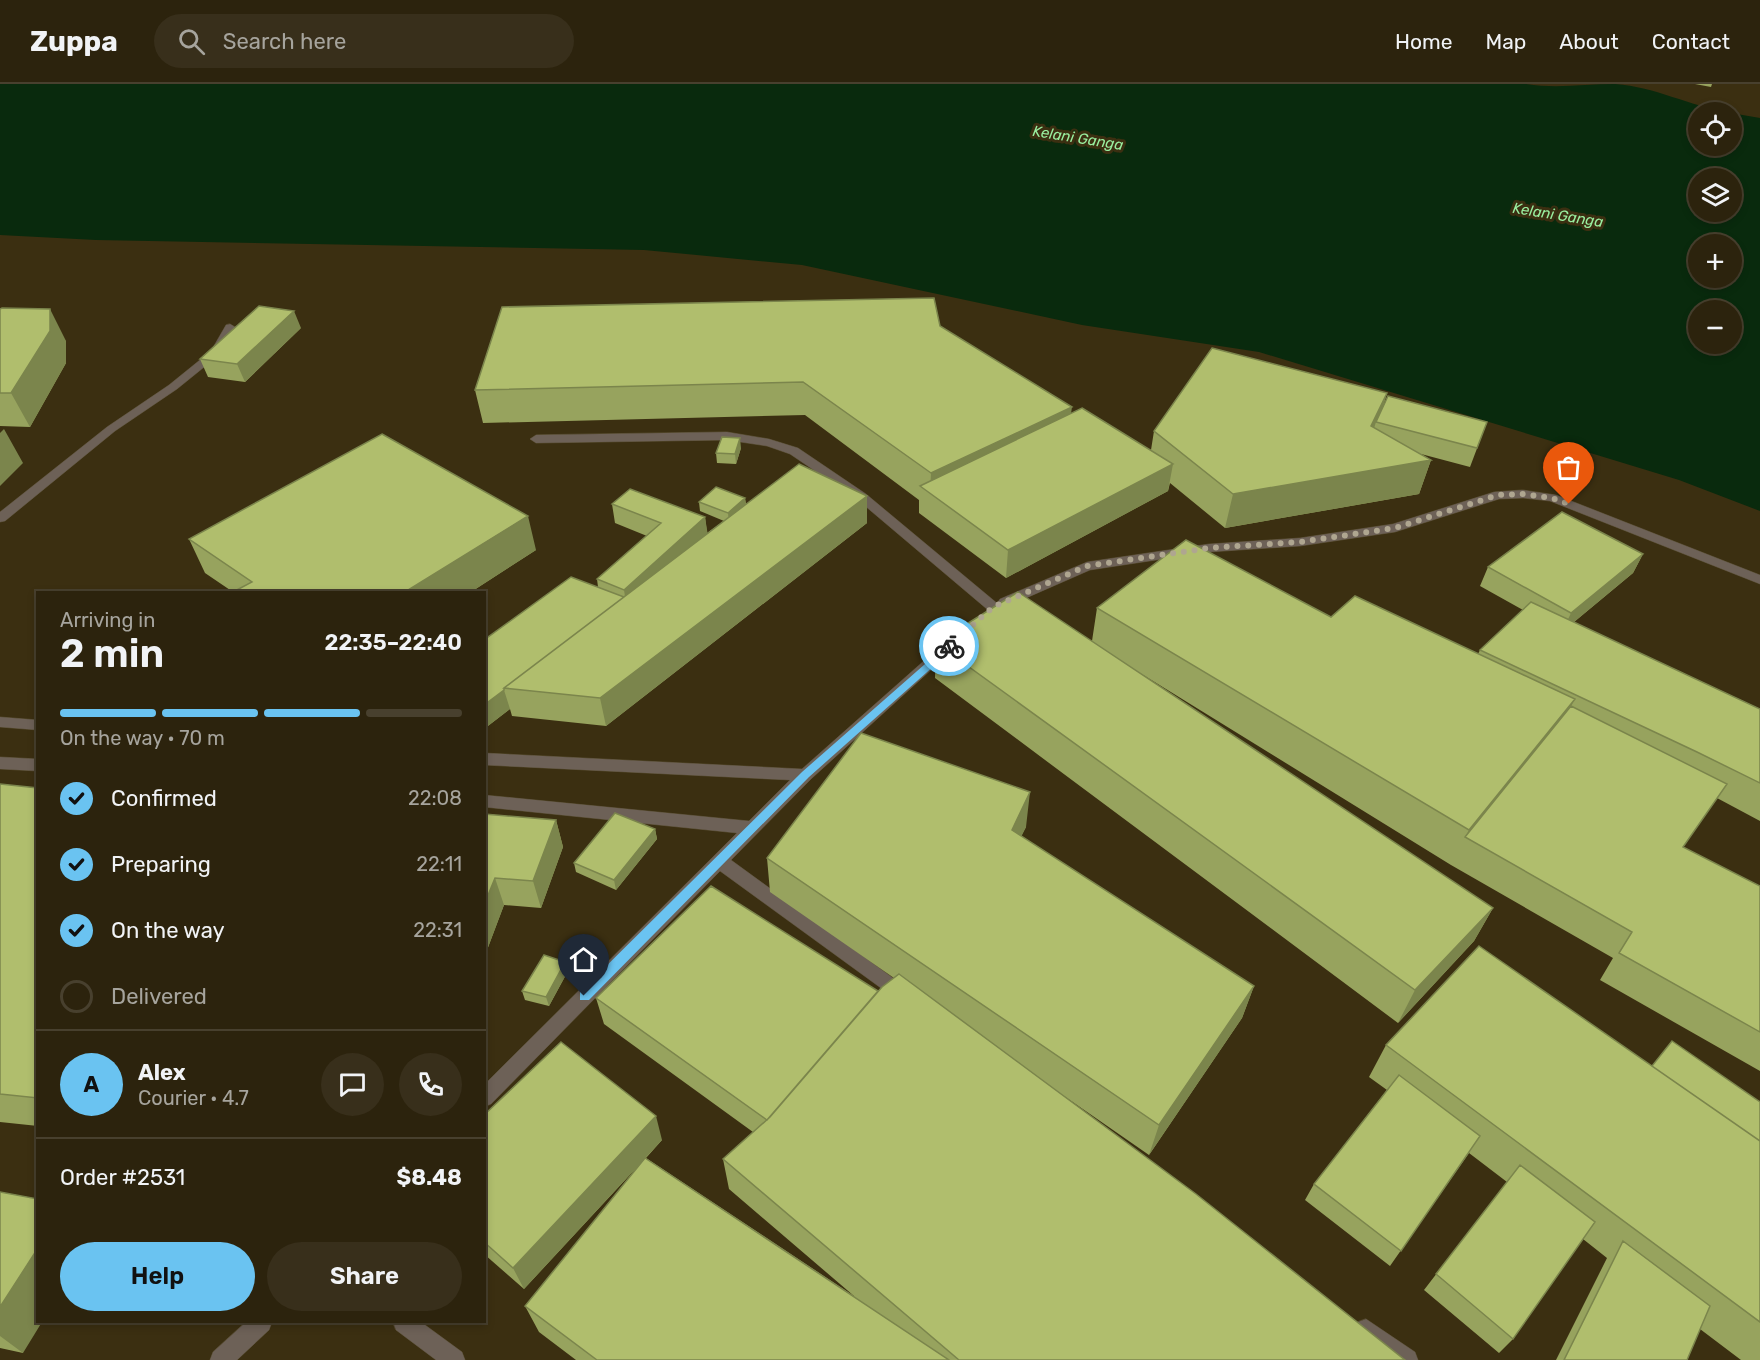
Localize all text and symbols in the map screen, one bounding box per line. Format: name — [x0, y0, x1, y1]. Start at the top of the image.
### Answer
search box — [154, 14, 574, 68]
text: Zuppa — [30, 25, 118, 58]
icon: search — [175, 25, 208, 58]
text: Search here — [223, 28, 346, 55]
text: Home — [1395, 29, 1452, 54]
text: Map — [1485, 29, 1526, 54]
text: About — [1559, 29, 1619, 54]
text: Contact — [1652, 29, 1730, 54]
map controls — [1688, 102, 1742, 354]
button: locate — [1688, 102, 1742, 156]
water label: Kelani Ganga — [1031, 122, 1125, 154]
button: layers — [1688, 168, 1742, 222]
water label: Kelani Ganga — [1511, 199, 1605, 231]
button: + — [1688, 234, 1742, 288]
button: − — [1688, 300, 1742, 354]
pin — [1543, 442, 1594, 504]
icon: bag — [1552, 451, 1585, 484]
text: Arriving in — [60, 608, 155, 632]
courier — [919, 616, 979, 676]
text: 22:35–22:40 — [324, 629, 462, 656]
icon: bike — [933, 630, 966, 663]
text: 2 min — [60, 631, 164, 677]
text: On the way · 70 m — [60, 726, 225, 750]
icon: check — [60, 782, 93, 815]
text: Confirmed — [111, 785, 217, 812]
text: 22:08 — [408, 786, 462, 810]
icon: check — [60, 848, 93, 881]
text: Preparing — [111, 851, 211, 878]
text: 22:11 — [416, 852, 462, 876]
icon: check — [60, 914, 93, 947]
text: On the way — [111, 917, 225, 944]
text: 22:31 — [413, 918, 462, 942]
pin — [558, 934, 609, 996]
icon: home — [567, 943, 600, 976]
text: Delivered — [111, 983, 207, 1010]
button: chat — [321, 1053, 384, 1116]
button: phone — [399, 1053, 462, 1116]
text: Alex — [138, 1059, 186, 1086]
text: A — [84, 1071, 99, 1098]
text: Courier · 4.7 — [138, 1086, 249, 1110]
text: Order #2531 — [60, 1164, 185, 1191]
text: $8.48 — [396, 1164, 462, 1191]
button: Help — [60, 1242, 255, 1311]
button: Share — [267, 1242, 462, 1311]

